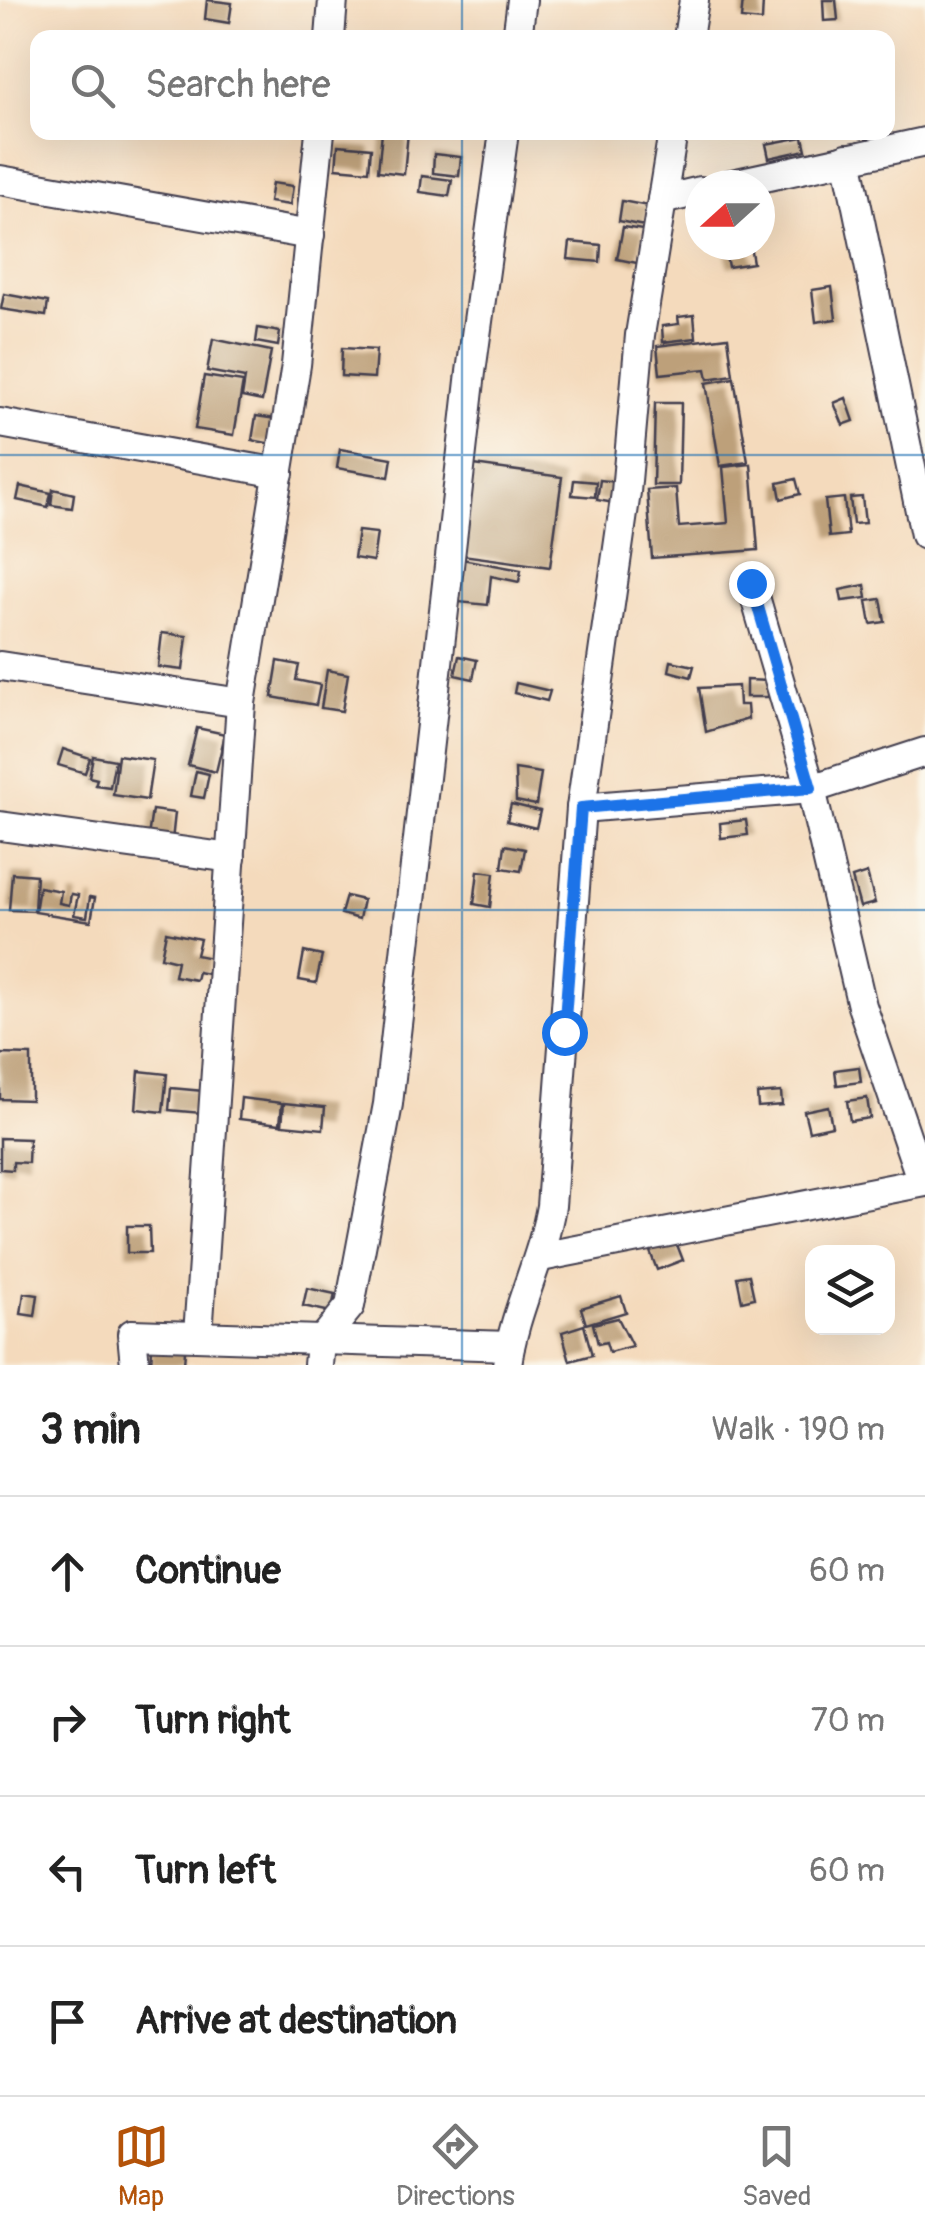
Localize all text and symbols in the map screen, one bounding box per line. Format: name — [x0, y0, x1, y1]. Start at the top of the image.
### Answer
search box — [30, 30, 895, 140]
icon: search — [65, 58, 120, 113]
text: Search here — [145, 61, 331, 109]
north arrow — [685, 170, 775, 260]
route end — [729, 561, 775, 607]
route start — [542, 1010, 588, 1056]
map controls — [805, 1245, 895, 1335]
button: layers — [805, 1245, 895, 1335]
text: 3 min — [40, 1404, 141, 1456]
text: Walk · 190 m — [711, 1410, 885, 1450]
icon: ahead — [40, 1544, 95, 1599]
text: Continue — [135, 1547, 281, 1595]
text: 60 m — [809, 1551, 885, 1591]
icon: right — [40, 1694, 95, 1749]
text: Turn right — [135, 1697, 290, 1745]
text: 70 m — [811, 1701, 885, 1741]
icon: left — [40, 1844, 95, 1899]
text: Turn left — [135, 1847, 276, 1895]
text: 60 m — [809, 1851, 885, 1891]
icon: arrive — [40, 1994, 95, 2049]
text: Arrive at destination — [135, 1997, 457, 2045]
tab: Map — [114, 2119, 169, 2214]
tab: Directions — [396, 2119, 515, 2214]
tab: Saved — [742, 2119, 811, 2214]

